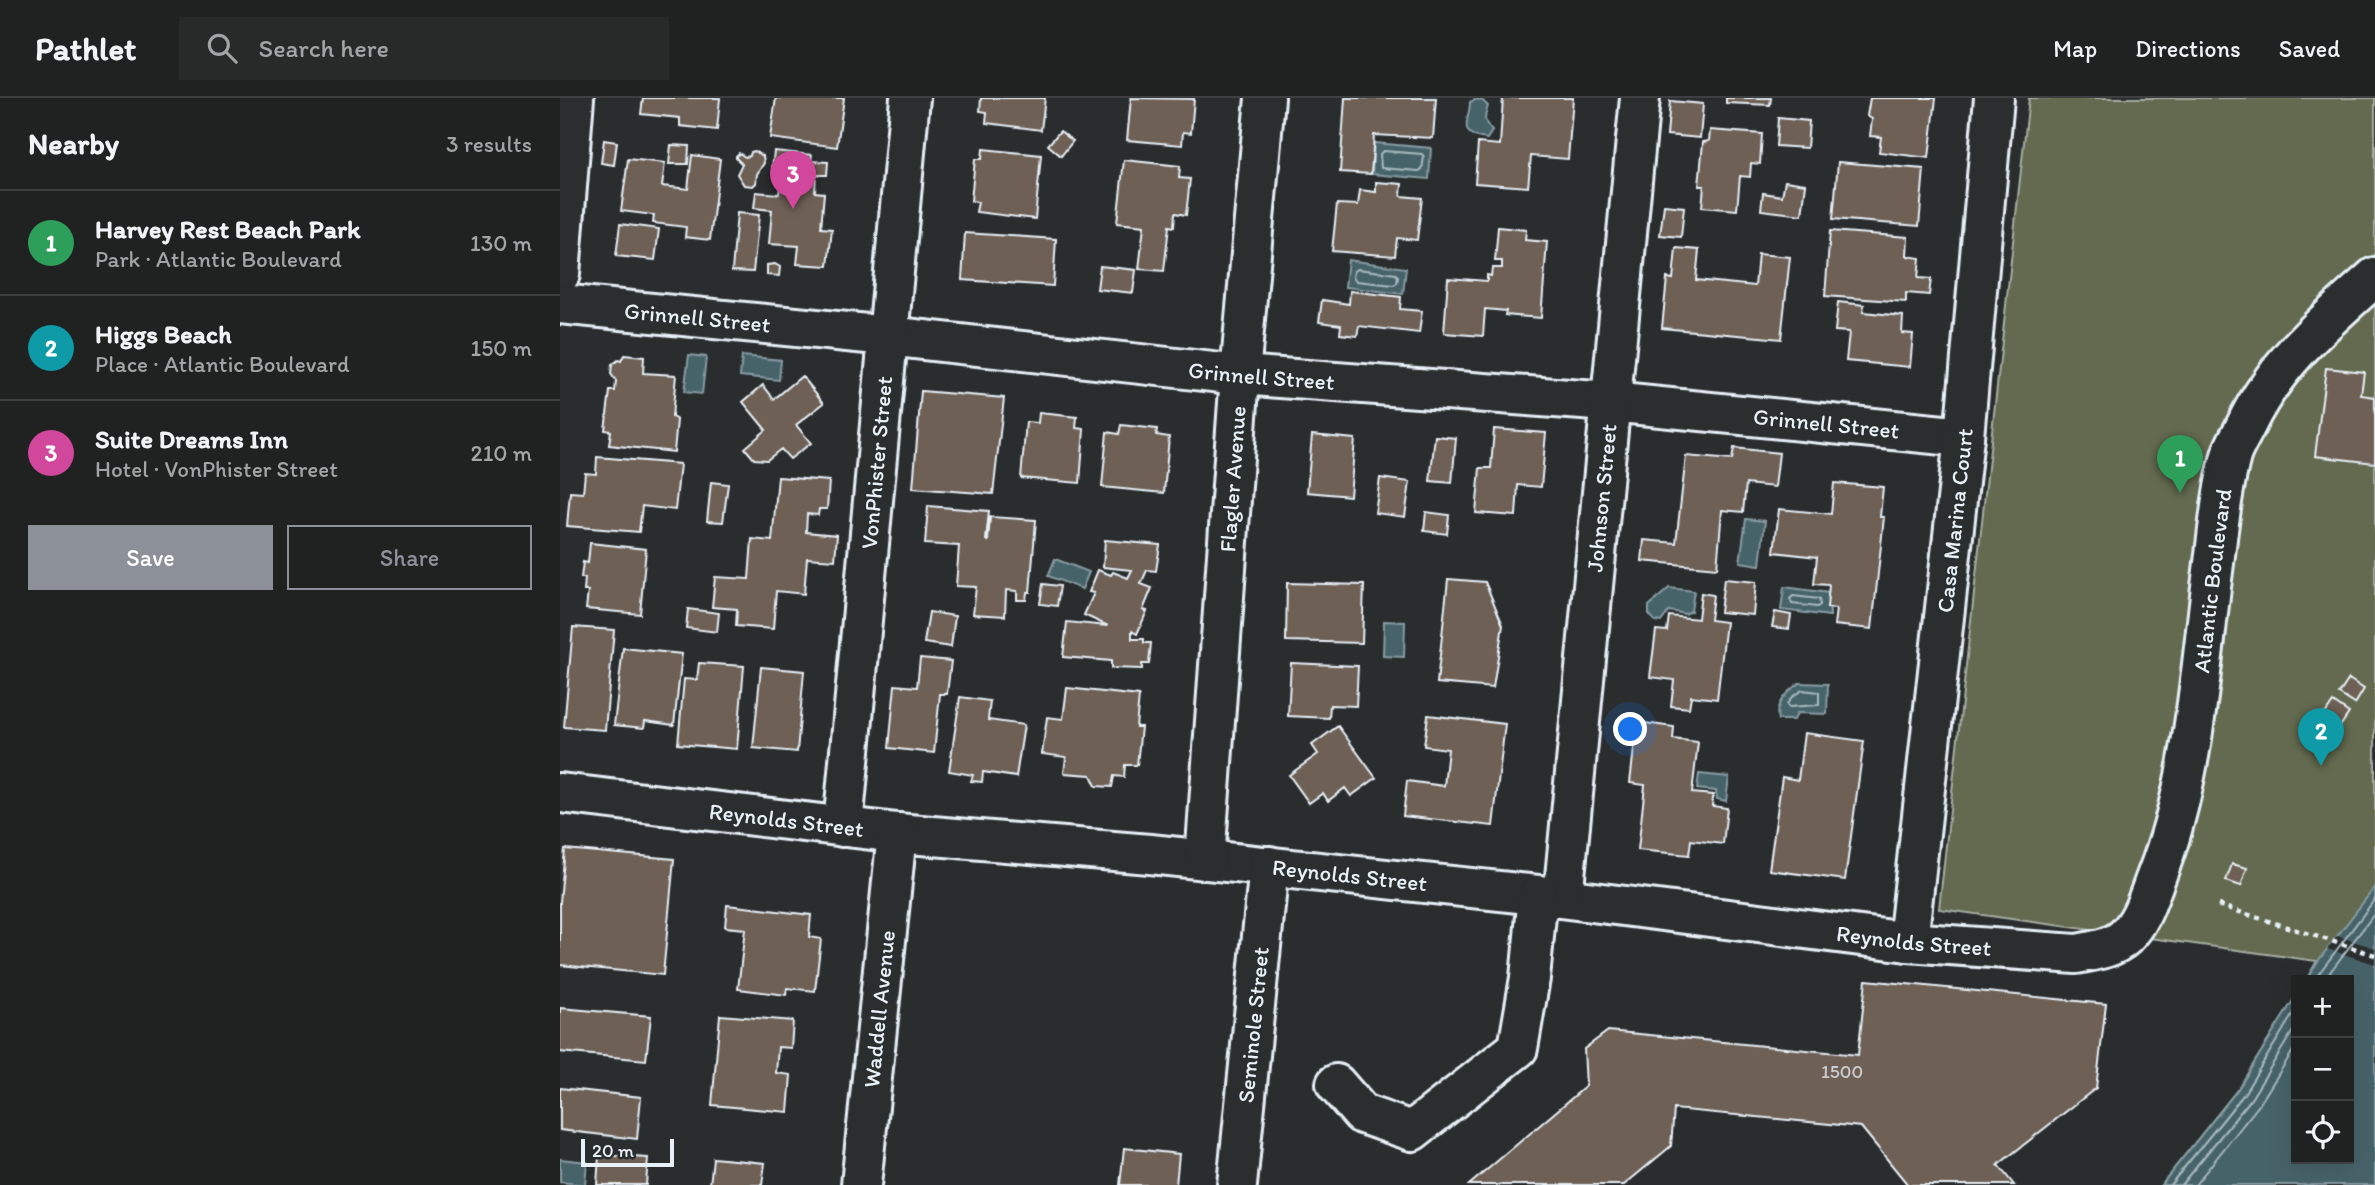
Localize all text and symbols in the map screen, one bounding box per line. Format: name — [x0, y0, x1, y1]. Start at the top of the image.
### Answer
search box — [179, 17, 669, 80]
text: Pathlet — [35, 29, 137, 68]
icon: search — [203, 29, 241, 67]
text: Search here — [259, 32, 389, 64]
text: Map — [2053, 34, 2097, 63]
text: Directions — [2135, 34, 2241, 63]
text: Saved — [2279, 34, 2340, 63]
text: Nearby — [28, 125, 119, 162]
text: 3 results — [446, 130, 532, 158]
pin: 3 — [770, 151, 816, 209]
text: Harvey Rest Beach Park — [95, 213, 360, 245]
text: 1 — [46, 229, 56, 257]
text: 130 m — [470, 229, 532, 257]
text: Park · Atlantic Boulevard — [95, 245, 342, 273]
street label: Grinnell Street — [623, 296, 772, 338]
text: Higgs Beach — [95, 318, 232, 350]
text: 2 — [45, 334, 57, 362]
text: 150 m — [471, 334, 532, 362]
text: Place · Atlantic Boulevard — [95, 350, 349, 378]
street label: Grinnell Street — [1187, 355, 1336, 396]
street label: VonPhister Street — [855, 375, 898, 550]
street label: Grinnell Street — [1752, 402, 1901, 445]
street label: Flagler Avenue — [1213, 405, 1252, 553]
street label: Johnson Street — [1580, 422, 1623, 573]
text: Suite Dreams Inn — [95, 423, 288, 455]
street label: Casa Marina Court — [1931, 427, 1979, 614]
pin: 1 — [2157, 435, 2203, 493]
text: 3 — [45, 439, 57, 467]
text: 210 m — [471, 439, 532, 467]
text: Hotel · VonPhister Street — [95, 455, 338, 483]
street label: Atlantic Boulevard — [2187, 486, 2238, 675]
button: Save — [28, 525, 273, 590]
button: Share — [287, 525, 532, 590]
pin: 2 — [2298, 708, 2344, 766]
your location — [1613, 712, 1647, 746]
street label: Reynolds Street — [708, 797, 866, 843]
street label: Reynolds Street — [1271, 853, 1429, 897]
street label: Reynolds Street — [1835, 919, 1993, 962]
street label: Waddell Avenue — [857, 929, 901, 1089]
street label: Seminole Street — [1231, 945, 1275, 1104]
map controls — [2291, 975, 2354, 1164]
button: + — [2291, 975, 2354, 1038]
button: − — [2291, 1038, 2354, 1101]
house number: 1500 — [1821, 1060, 1863, 1083]
button: locate — [2291, 1101, 2354, 1164]
scale bar — [581, 1136, 674, 1168]
text: 20 m — [592, 1139, 634, 1162]

